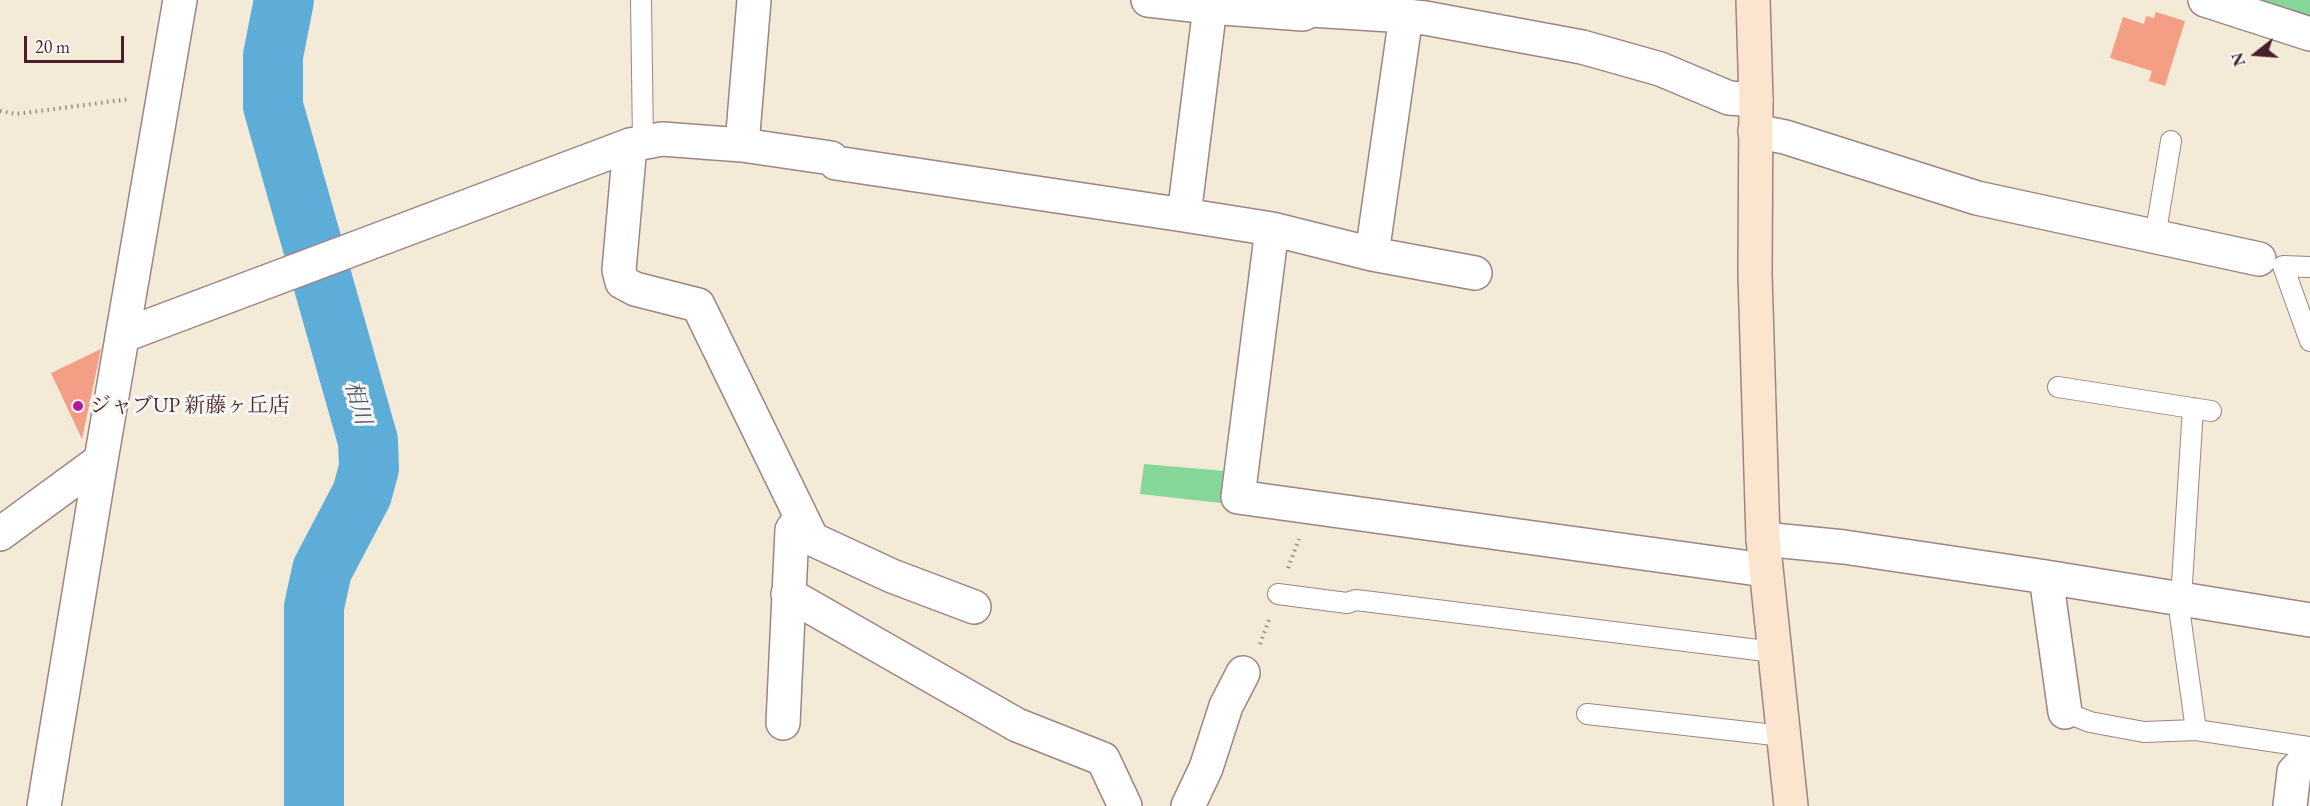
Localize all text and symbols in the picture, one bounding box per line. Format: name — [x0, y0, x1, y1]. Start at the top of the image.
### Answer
scale bar — [27, 24, 128, 62]
north arrow — [2226, 24, 2286, 84]
text: 20 m — [35, 35, 70, 58]
text: N — [2226, 50, 2250, 69]
water label: 相川 — [338, 378, 376, 428]
place label: ジャブUP 新藤ヶ丘店 — [90, 393, 289, 419]
marker: ジャブUP 新藤ヶ丘店 — [71, 399, 85, 413]

